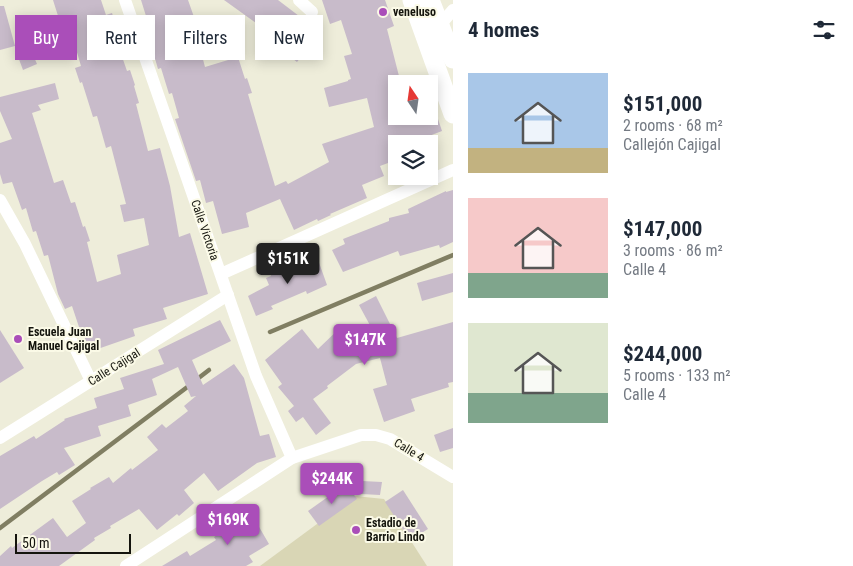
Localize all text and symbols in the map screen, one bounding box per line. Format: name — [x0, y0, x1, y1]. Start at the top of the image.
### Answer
place label: veneluso — [393, 5, 436, 19]
marker: veneluso — [377, 6, 389, 18]
chip: Buy — [15, 15, 77, 60]
chip: Rent — [87, 15, 155, 60]
chip: Filters — [165, 15, 245, 60]
chip: New — [255, 15, 323, 60]
icon: filters — [810, 16, 838, 44]
text: 4 homes — [468, 18, 539, 42]
north arrow — [388, 75, 438, 125]
map controls — [388, 75, 438, 185]
text: $151,000 — [623, 92, 702, 116]
icon: home — [508, 93, 568, 153]
text: 2 rooms · 68 m² — [623, 116, 723, 135]
button: layers — [388, 135, 438, 185]
text: Callejón Cajigal — [623, 135, 721, 154]
street label: Calle Victoria — [188, 198, 222, 262]
text: $147,000 — [623, 217, 702, 241]
icon: home — [508, 218, 568, 278]
text: 3 rooms · 86 m² — [623, 241, 723, 260]
pin: $151K — [253, 242, 323, 285]
text: $151K — [267, 249, 309, 268]
text: Calle 4 — [623, 260, 666, 279]
pin: $147K — [330, 324, 400, 366]
place label: Escuela Juan Manuel Cajigal — [28, 325, 99, 353]
text: $147K — [344, 330, 386, 349]
marker: Escuela Juan Manuel Cajigal — [12, 333, 24, 345]
text: $244,000 — [623, 342, 702, 366]
icon: home — [508, 343, 568, 403]
street label: Calle Cajigal — [85, 345, 143, 389]
text: 5 rooms · 133 m² — [623, 366, 731, 385]
text: Calle 4 — [623, 385, 666, 404]
street label: Calle 4 — [392, 436, 427, 464]
pin: $244K — [297, 462, 367, 505]
text: $244K — [311, 469, 353, 488]
pin: $169K — [193, 504, 263, 546]
text: $169K — [207, 510, 249, 529]
place label: Estadio de Barrio Lindo — [366, 516, 425, 544]
marker: Estadio de Barrio Lindo — [350, 524, 362, 536]
scale bar — [15, 531, 131, 554]
text: 50 m — [22, 535, 50, 551]

